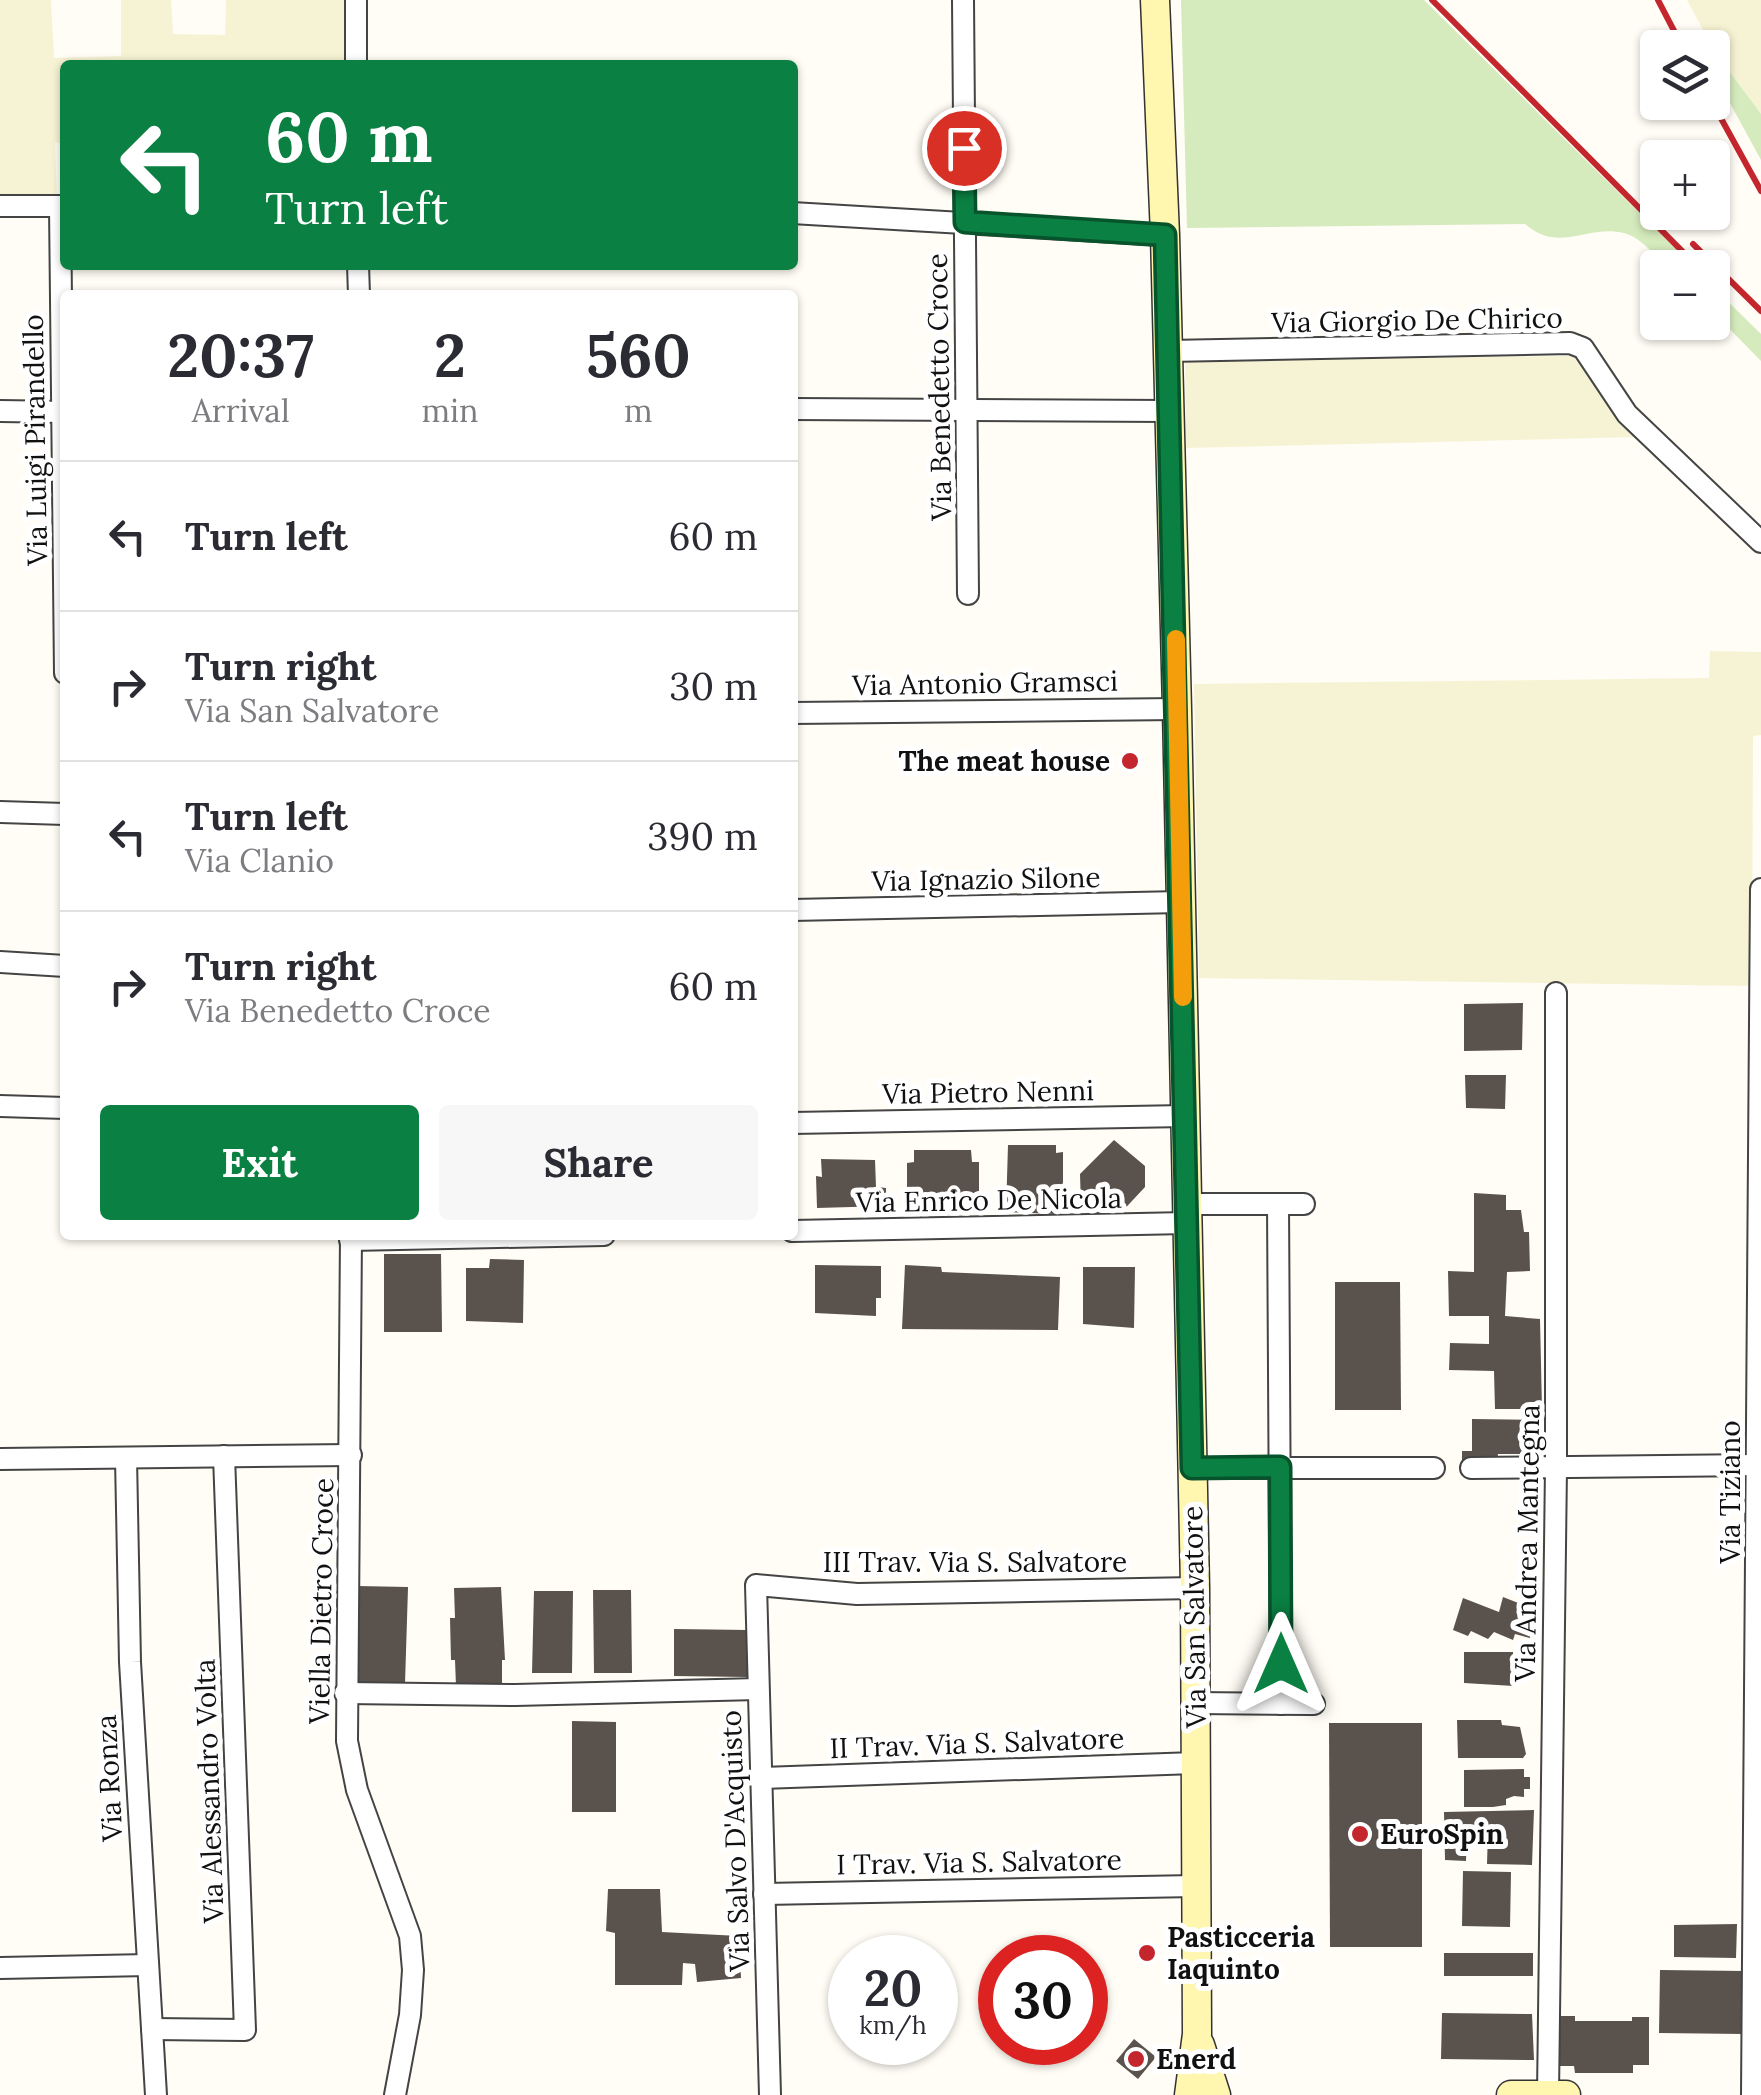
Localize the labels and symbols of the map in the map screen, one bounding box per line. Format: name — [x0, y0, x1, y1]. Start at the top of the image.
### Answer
pin — [922, 106, 1007, 191]
street label: Via Benedetto Croce — [919, 253, 959, 522]
street label: Via Giorgio De Chirico — [1270, 299, 1563, 341]
street label: Via Luigi Pirandello — [15, 314, 55, 567]
street label: Via Antonio Gramsci — [851, 663, 1118, 703]
place label: The meat house — [898, 743, 1110, 779]
marker: The meat house — [1119, 750, 1141, 772]
street label: Via Ignazio Silone — [870, 859, 1101, 899]
street label: Via Pietro Nenni — [881, 1072, 1094, 1112]
street label: Via Enrico De Nicola — [855, 1180, 1122, 1220]
street label: Via Andrea Mantegna — [1507, 1404, 1547, 1683]
street label: Via Tiziano — [1712, 1420, 1748, 1565]
street label: Viella Dietro Croce — [301, 1478, 341, 1725]
street label: Via San Salvatore — [1174, 1505, 1214, 1730]
street label: III Trav. Via S. Salvatore — [823, 1544, 1127, 1580]
position arrow — [1229, 1612, 1333, 1716]
street label: Via Alessandro Volta — [186, 1658, 232, 1925]
street label: Via Salvo D'Acquisto — [712, 1710, 758, 1973]
street label: Via Ronza — [88, 1714, 130, 1843]
street label: II Trav. Via S. Salvatore — [829, 1720, 1125, 1766]
place label: EuroSpin — [1380, 1816, 1504, 1852]
marker: EuroSpin — [1349, 1823, 1371, 1845]
street label: I Trav. Via S. Salvatore — [836, 1842, 1122, 1882]
place label: Pasticceria Iaquinto — [1167, 1919, 1315, 1987]
speed limit sign: 30 — [978, 1935, 1108, 2065]
marker: Pasticceria Iaquinto — [1136, 1942, 1158, 1964]
place label: Enerd — [1156, 2041, 1236, 2077]
marker: Enerd — [1125, 2048, 1147, 2070]

